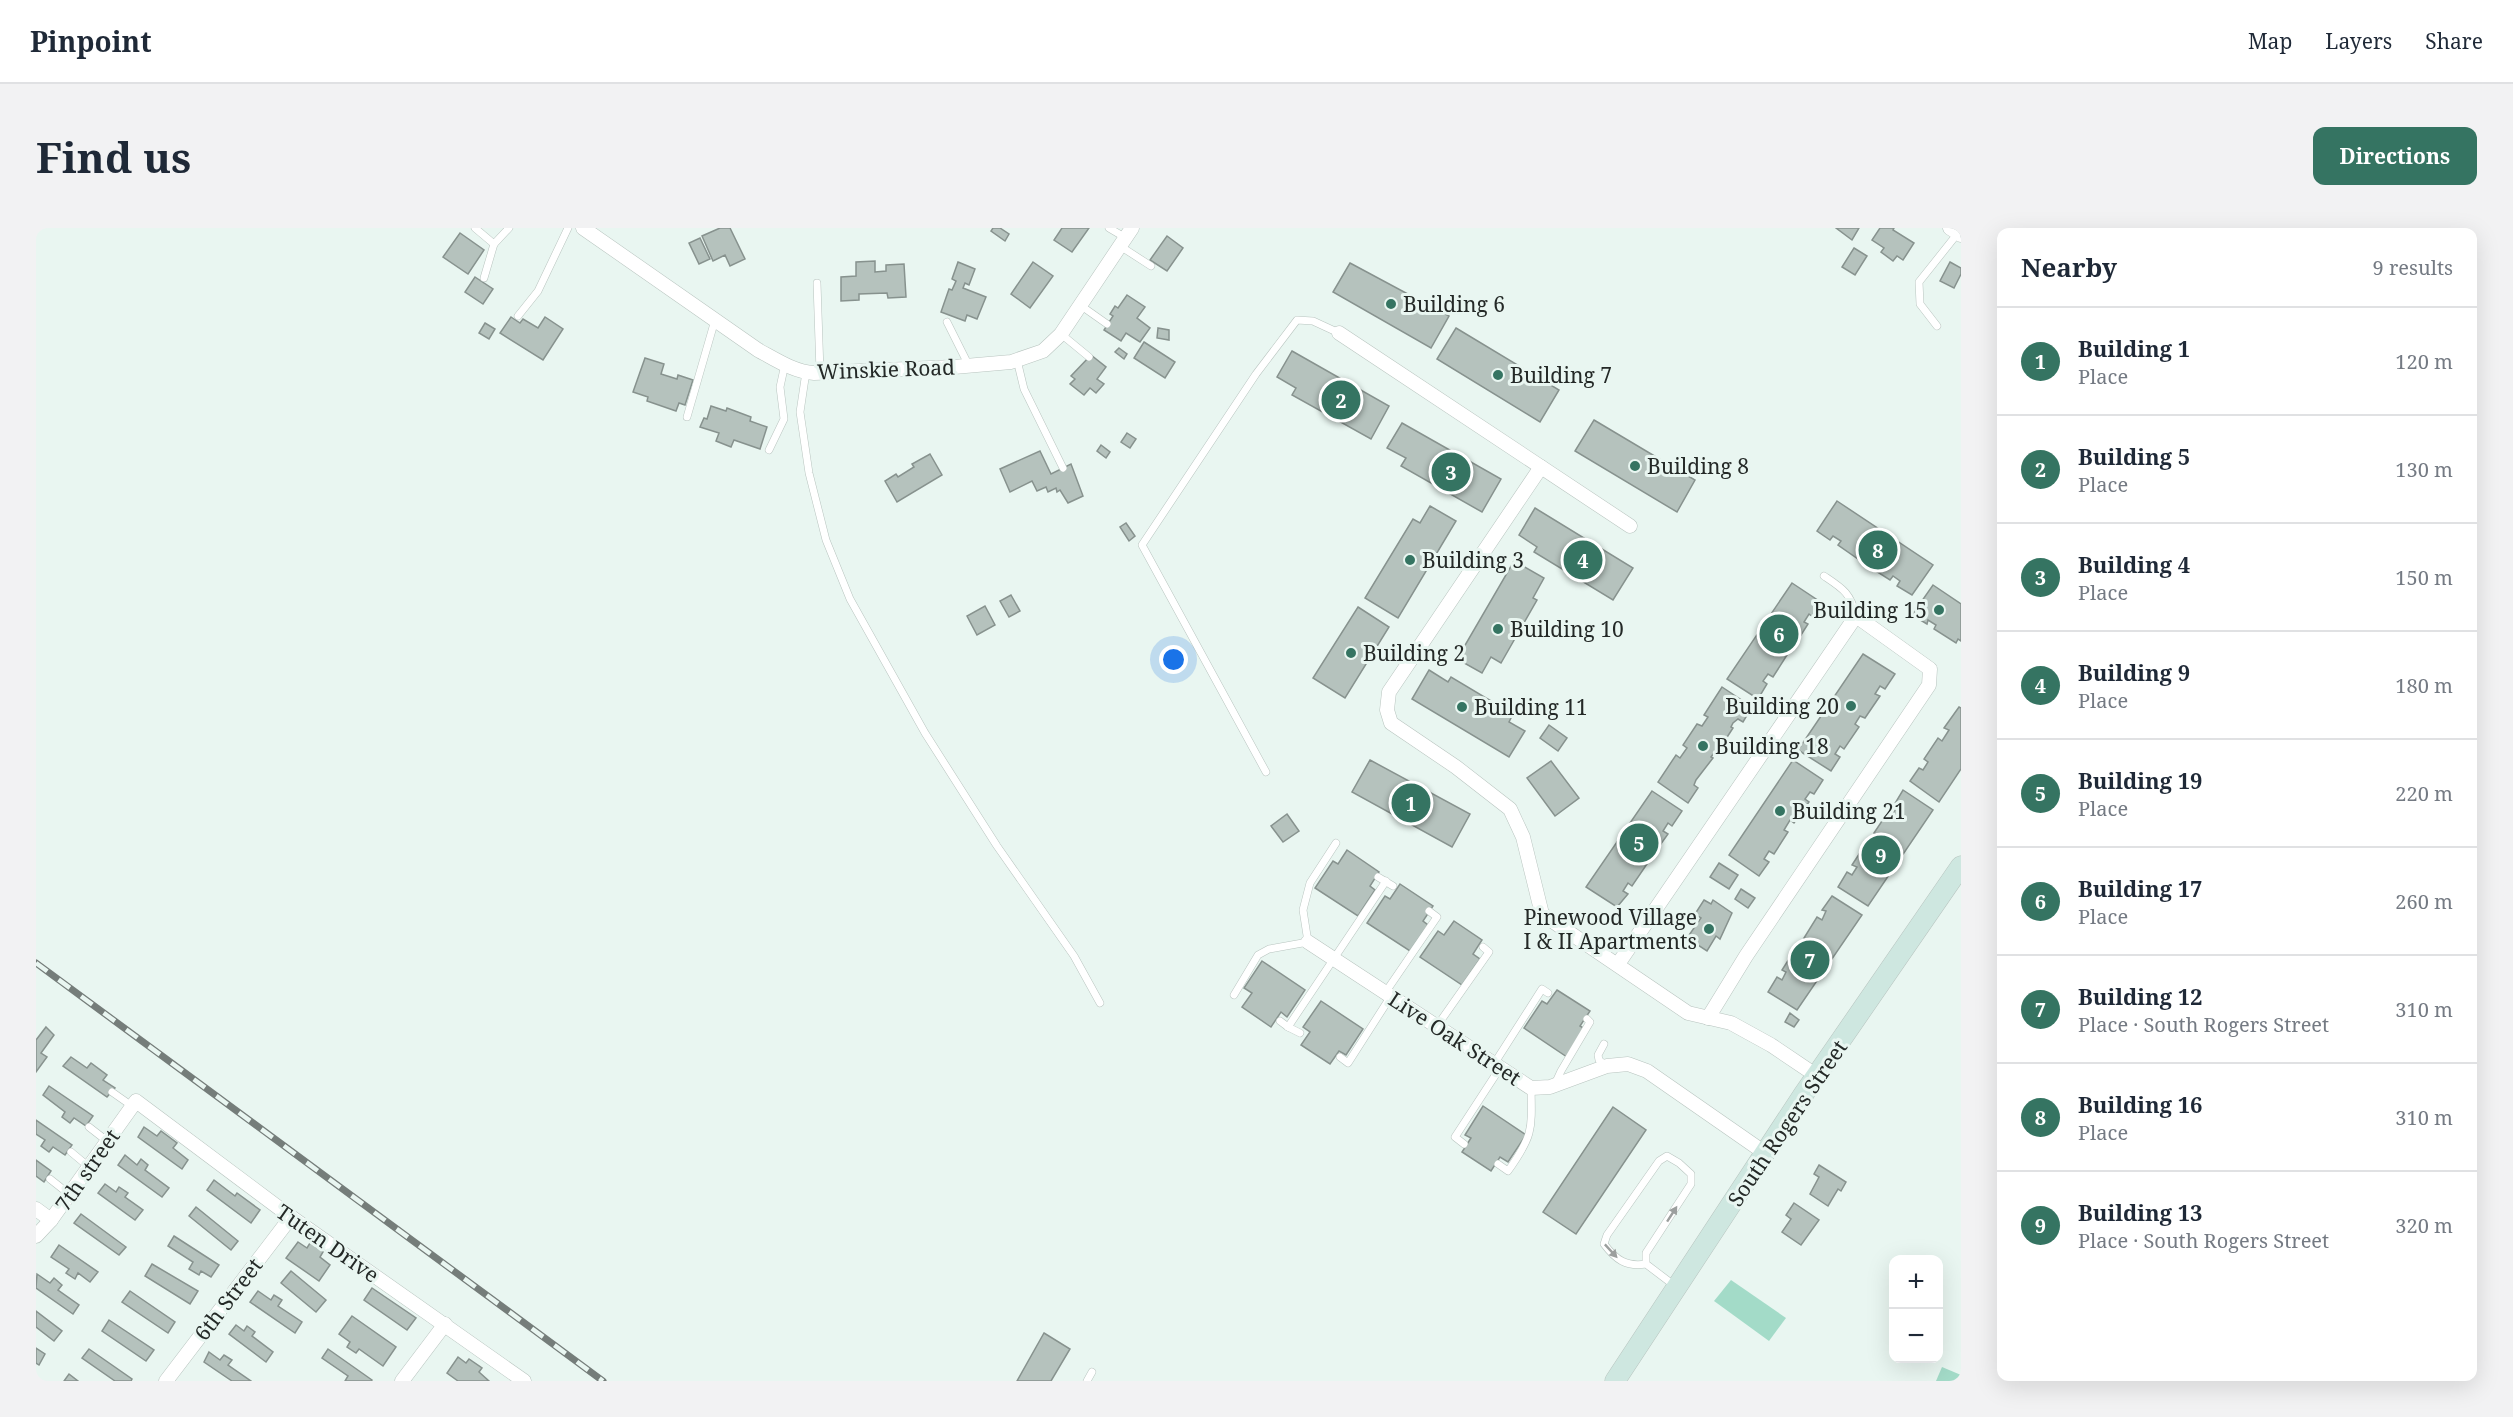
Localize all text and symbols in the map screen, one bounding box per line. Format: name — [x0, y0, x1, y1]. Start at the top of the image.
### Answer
text: Pinpoint — [30, 22, 152, 60]
text: Map — [2248, 27, 2292, 55]
text: Layers — [2325, 27, 2392, 55]
text: Share — [2425, 27, 2483, 55]
button: Directions — [2313, 127, 2477, 185]
text: Find us — [36, 128, 191, 185]
text: Nearby — [2021, 249, 2117, 285]
text: 9 results — [2373, 254, 2453, 281]
place label: Building 6 — [1403, 290, 1505, 318]
marker: Building 6 — [1384, 297, 1398, 311]
text: Building 1 — [2078, 333, 2190, 363]
text: 1 — [2035, 348, 2046, 375]
text: 120 m — [2395, 348, 2453, 375]
street label: Winskie Road — [817, 353, 956, 385]
place label: Building 7 — [1510, 361, 1612, 389]
text: Place — [2078, 363, 2128, 390]
marker: Building 7 — [1491, 368, 1505, 382]
pin: 2 — [1322, 378, 1360, 423]
text: Building 5 — [2078, 441, 2190, 471]
pin: 3 — [1432, 450, 1470, 494]
place label: Building 8 — [1647, 452, 1749, 480]
text: 2 — [2035, 456, 2046, 483]
text: 130 m — [2395, 456, 2453, 483]
marker: Building 8 — [1628, 459, 1642, 473]
text: Place — [2078, 471, 2128, 498]
pin: 8 — [1858, 528, 1898, 572]
pin: 4 — [1564, 538, 1602, 582]
place label: Building 3 — [1422, 546, 1524, 574]
text: Building 4 — [2078, 549, 2190, 579]
marker: Building 3 — [1403, 553, 1417, 567]
text: 3 — [2035, 564, 2046, 591]
text: 150 m — [2395, 564, 2453, 591]
text: Place — [2078, 579, 2128, 606]
place label: Building 15 — [1813, 596, 1927, 624]
marker: Building 15 — [1932, 603, 1946, 617]
pin: 6 — [1760, 612, 1798, 656]
place label: Building 10 — [1510, 615, 1624, 643]
marker: Building 10 — [1491, 622, 1505, 636]
place label: Building 2 — [1363, 639, 1465, 667]
your location — [1159, 645, 1188, 674]
marker: Building 2 — [1344, 646, 1358, 660]
text: Building 9 — [2078, 657, 2190, 687]
text: 4 — [2035, 672, 2046, 699]
text: 180 m — [2395, 672, 2453, 699]
text: Place — [2078, 687, 2128, 714]
place label: Building 20 — [1725, 692, 1839, 720]
place label: Building 11 — [1474, 693, 1588, 721]
marker: Building 20 — [1844, 699, 1858, 713]
marker: Building 11 — [1455, 700, 1469, 714]
place label: Building 18 — [1715, 732, 1829, 760]
marker: Building 18 — [1696, 739, 1710, 753]
text: Building 19 — [2078, 765, 2203, 795]
pin: 1 — [1392, 780, 1430, 826]
text: 5 — [2035, 780, 2046, 807]
text: 220 m — [2395, 780, 2453, 807]
text: Place — [2078, 795, 2128, 822]
place label: Building 21 — [1792, 797, 1906, 825]
marker: Building 21 — [1773, 804, 1787, 818]
pin: 5 — [1620, 820, 1658, 866]
pin: 9 — [1862, 832, 1900, 878]
text: Building 17 — [2078, 873, 2203, 903]
text: 6 — [2035, 888, 2046, 915]
text: 260 m — [2395, 888, 2453, 915]
place label: Pinewood Village I & II Apartments — [1524, 903, 1697, 955]
text: Place — [2078, 903, 2128, 930]
marker: Pinewood Village I & II Apartments — [1702, 922, 1716, 936]
pin: 7 — [1790, 938, 1830, 982]
text: Building 12 — [2078, 981, 2203, 1011]
street label: Live Oak Street — [1383, 985, 1527, 1091]
text: 7 — [2035, 996, 2046, 1023]
text: 310 m — [2395, 996, 2453, 1023]
text: Place · South Rogers Street — [2078, 1011, 2329, 1038]
street label: South Rogers Street — [1721, 1034, 1853, 1212]
text: Building 16 — [2078, 1089, 2203, 1119]
text: 8 — [2035, 1104, 2046, 1131]
text: 310 m — [2395, 1104, 2453, 1131]
text: Place — [2078, 1119, 2128, 1146]
street label: 7th street — [48, 1123, 126, 1217]
street label: Tuten Drive — [271, 1197, 385, 1289]
text: Building 13 — [2078, 1197, 2203, 1227]
one-way arrow — [1666, 1206, 1678, 1222]
text: 9 — [2035, 1212, 2046, 1239]
text: 320 m — [2395, 1212, 2453, 1239]
text: Place · South Rogers Street — [2078, 1227, 2329, 1254]
one-way arrow — [1604, 1244, 1618, 1259]
street label: 6th Street — [188, 1252, 268, 1346]
map controls — [1889, 1255, 1943, 1363]
button: + — [1889, 1255, 1943, 1309]
button: − — [1889, 1309, 1943, 1363]

